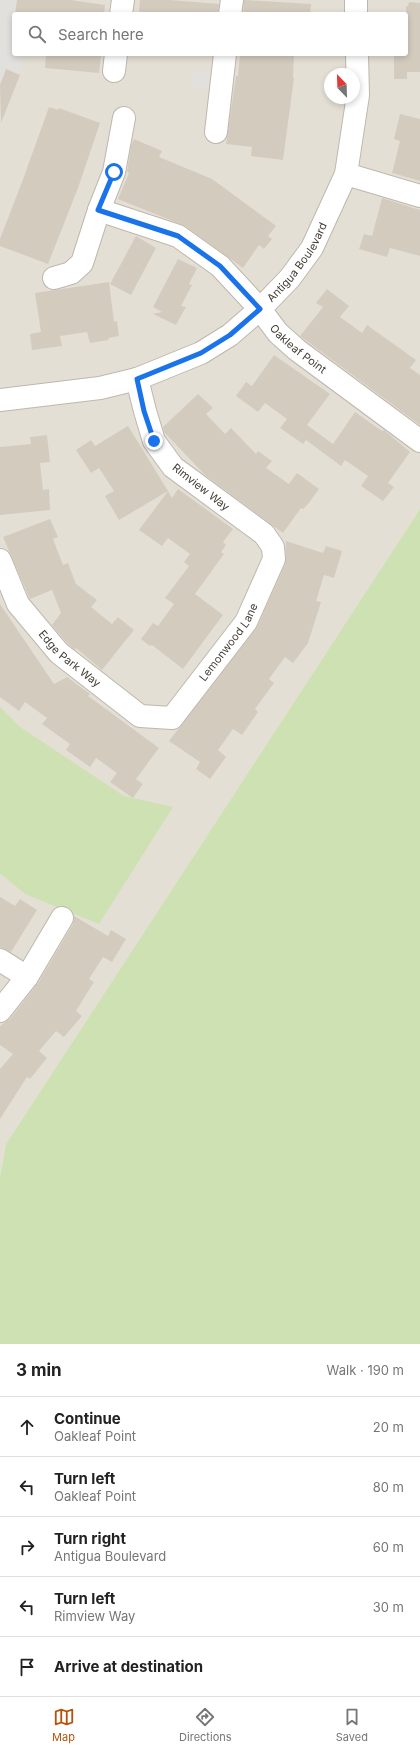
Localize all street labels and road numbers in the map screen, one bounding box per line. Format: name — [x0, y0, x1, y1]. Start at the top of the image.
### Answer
street label: Antigua Boulevard — [264, 220, 330, 305]
street label: Oakleaf Point — [267, 321, 329, 377]
street label: Rimview Way — [170, 460, 232, 514]
street label: Lemonwood Lane — [196, 601, 261, 684]
street label: Edge Park Way — [36, 627, 104, 690]

